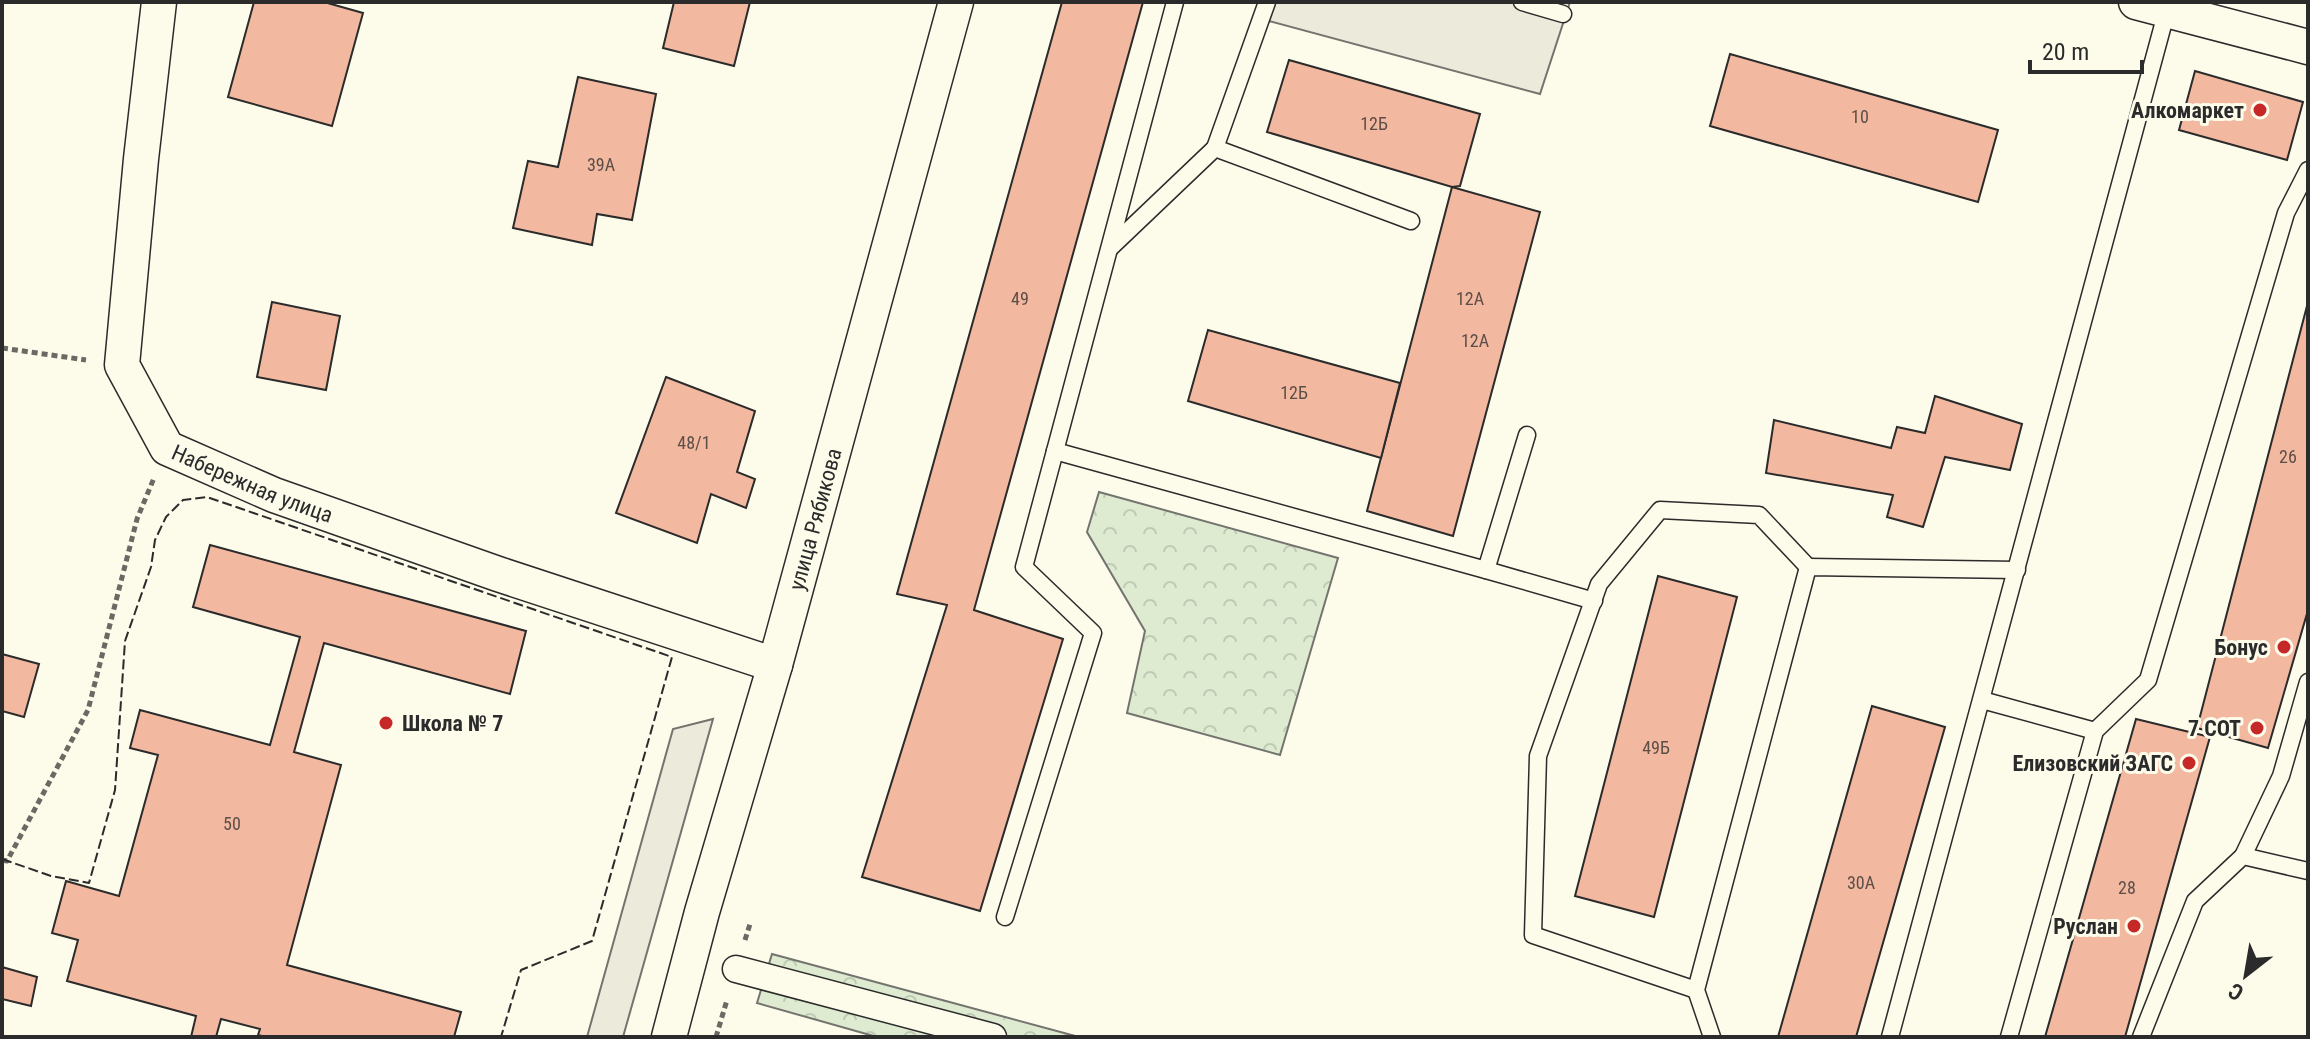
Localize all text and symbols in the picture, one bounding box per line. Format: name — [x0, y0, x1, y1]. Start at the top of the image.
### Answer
scale bar — [2030, 24, 2142, 74]
text: 20 m — [2042, 38, 2089, 66]
place label: Алкомаркет — [2131, 98, 2244, 123]
marker: Алкомаркет — [2251, 101, 2269, 119]
house number: 10 — [1851, 106, 1869, 127]
house number: 12Б — [1360, 113, 1388, 134]
house number: 39А — [587, 154, 616, 175]
house number: 49 — [1011, 288, 1029, 309]
house number: 12А — [1456, 288, 1485, 309]
house number: 12А — [1461, 330, 1490, 351]
house number: 12Б — [1280, 382, 1308, 403]
house number: 48/1 — [677, 432, 711, 453]
street label: Набережная улица — [168, 439, 336, 527]
street label: улица Рябикова — [784, 446, 846, 593]
house number: 26 — [2279, 446, 2297, 467]
place label: Бонус — [2214, 635, 2268, 660]
marker: Бонус — [2275, 638, 2293, 656]
place label: Школа № 7 — [402, 711, 503, 736]
marker: Школа № 7 — [377, 714, 395, 732]
place label: 7 СОТ — [2188, 716, 2241, 741]
marker: 7 СОТ — [2248, 719, 2266, 737]
house number: 49Б — [1642, 737, 1670, 758]
place label: Елизовский ЗАГС — [2012, 751, 2173, 776]
marker: Елизовский ЗАГС — [2180, 754, 2198, 772]
house number: 50 — [223, 813, 241, 834]
house number: 30А — [1847, 872, 1876, 893]
house number: 28 — [2118, 877, 2136, 898]
place label: Руслан — [2053, 914, 2118, 939]
marker: Руслан — [2125, 917, 2143, 935]
north arrow — [2206, 935, 2286, 1015]
text: С — [2224, 978, 2248, 1006]

